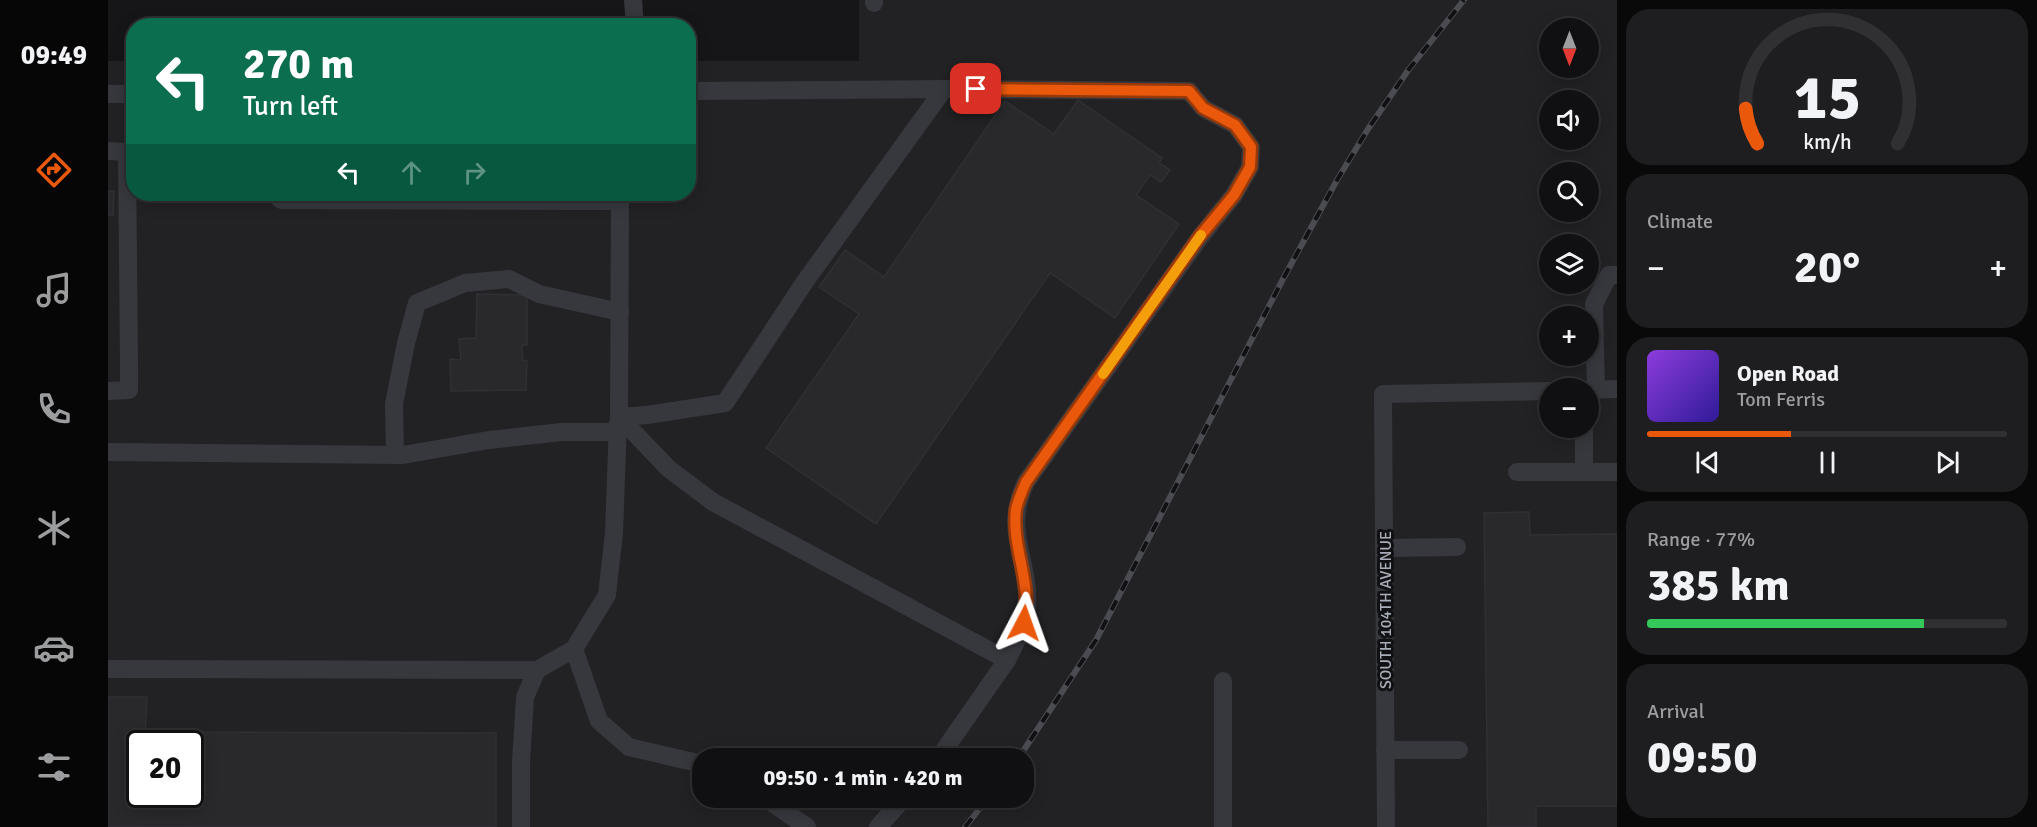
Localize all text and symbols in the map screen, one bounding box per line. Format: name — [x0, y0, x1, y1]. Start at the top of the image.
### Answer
north arrow — [1539, 18, 1599, 78]
map controls — [1539, 18, 1599, 438]
text: 09:49 — [21, 39, 87, 72]
text: 270 m — [243, 39, 354, 90]
icon: left — [144, 42, 222, 120]
text: 15 — [1793, 59, 1861, 136]
pin — [950, 63, 1001, 114]
icon: arrive — [959, 72, 992, 105]
text: Turn left — [243, 90, 338, 123]
button: sound — [1539, 90, 1599, 150]
text: km/h — [1803, 129, 1851, 155]
icon: directions — [33, 149, 75, 191]
icon: left — [332, 156, 365, 189]
icon: ahead — [395, 156, 428, 189]
icon: right — [458, 156, 491, 189]
button: search — [1539, 162, 1599, 222]
text: Climate — [1647, 209, 1713, 234]
button: layers — [1539, 234, 1599, 294]
text: 20° — [1794, 240, 1860, 295]
text: − — [1647, 248, 1665, 289]
text: + — [1989, 248, 2007, 289]
icon: music — [33, 269, 75, 311]
button: + — [1539, 306, 1599, 366]
text: Open Road — [1737, 360, 1839, 387]
button: − — [1539, 378, 1599, 438]
text: Tom Ferris — [1737, 387, 1825, 412]
icon: phone — [33, 388, 75, 430]
icon: previous — [1691, 446, 1724, 479]
icon: pause — [1811, 446, 1844, 479]
icon: next — [1931, 446, 1964, 479]
icon: climate — [33, 507, 75, 549]
text: Range · 77% — [1647, 527, 1755, 552]
street label: SOUTH 104TH AVENUE — [1376, 531, 1396, 689]
text: 385 km — [1647, 558, 1790, 613]
position arrow — [992, 591, 1056, 655]
icon: car — [33, 627, 75, 669]
text: Arrival — [1647, 699, 1705, 724]
speed limit sign: 20 — [126, 730, 204, 808]
text: 09:50 — [1647, 730, 1757, 785]
icon: filters — [33, 746, 75, 788]
text: 09:50 · 1 min · 420 m — [763, 764, 963, 791]

